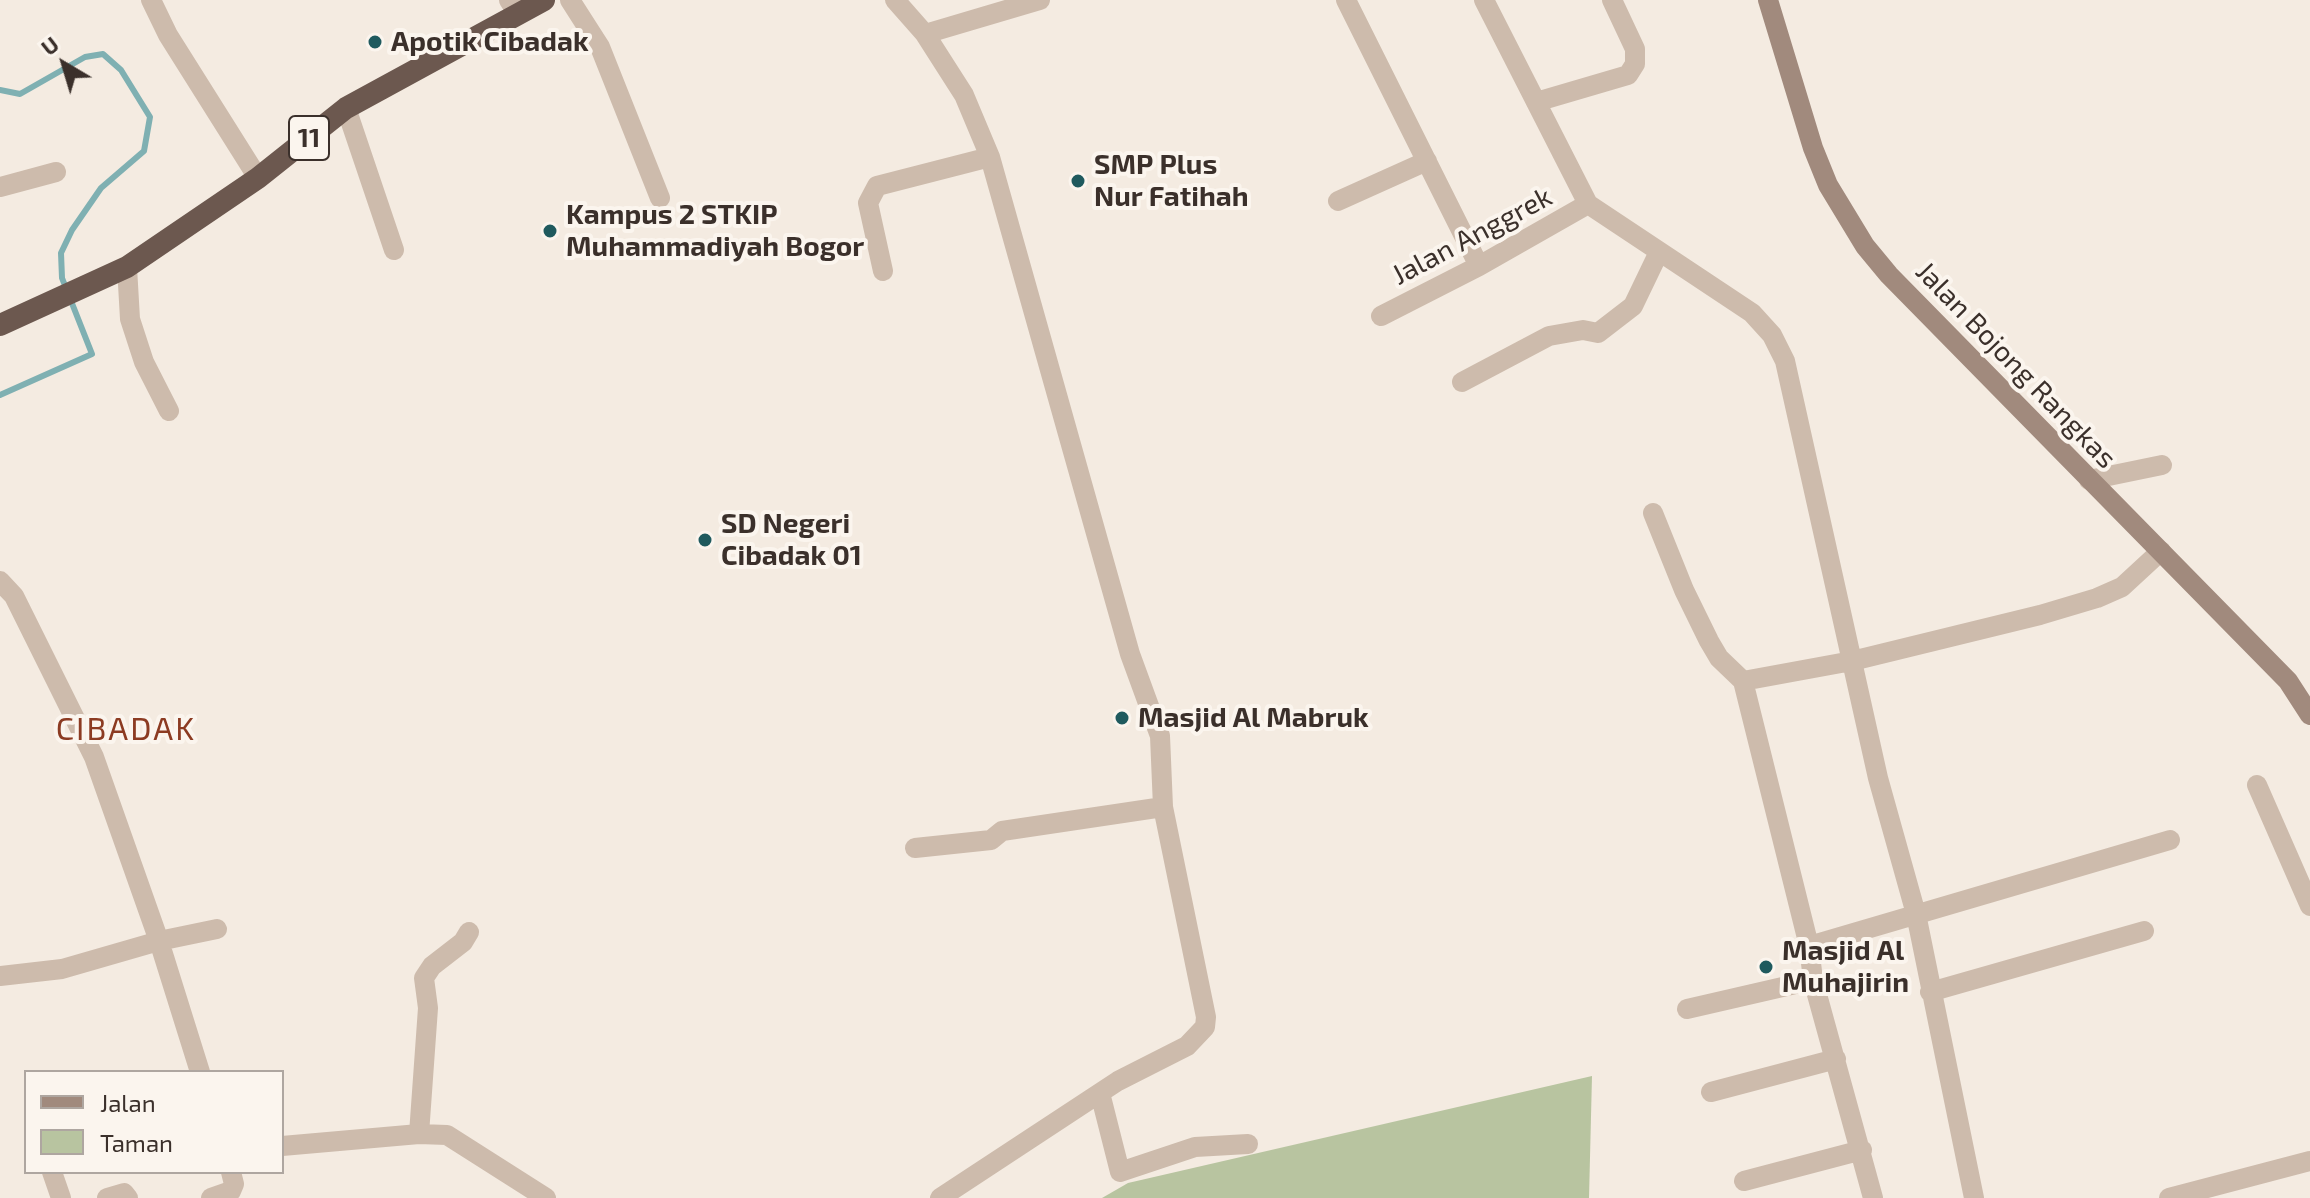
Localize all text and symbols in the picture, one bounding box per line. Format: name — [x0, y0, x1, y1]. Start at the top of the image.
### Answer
north arrow — [24, 24, 104, 104]
place label: Apotik Cibadak — [391, 25, 589, 59]
text: U — [35, 30, 63, 60]
marker: Apotik Cibadak — [366, 33, 384, 51]
road number: 11 — [289, 116, 329, 160]
place label: SMP Plus Nur Fatihah — [1094, 148, 1249, 214]
marker: SMP Plus Nur Fatihah — [1069, 172, 1087, 190]
street label: Jalan Anggrek — [1386, 180, 1558, 292]
place label: Kampus 2 STKIP Muhammadiyah Bogor — [566, 198, 864, 264]
marker: Kampus 2 STKIP Muhammadiyah Bogor — [541, 222, 559, 240]
street label: Jalan Bojong Rangkas — [1909, 255, 2123, 475]
place label: SD Negeri Cibadak 01 — [721, 507, 862, 573]
marker: SD Negeri Cibadak 01 — [696, 531, 714, 549]
place label: Masjid Al Mabruk — [1138, 701, 1369, 735]
marker: Masjid Al Mabruk — [1113, 709, 1131, 727]
district label: CIBADAK — [56, 710, 196, 748]
place label: Masjid Al Muhajirin — [1782, 934, 1909, 1000]
marker: Masjid Al Muhajirin — [1757, 958, 1775, 976]
legend — [24, 1070, 284, 1174]
text: Jalan — [100, 1088, 156, 1117]
text: Taman — [100, 1128, 173, 1157]

